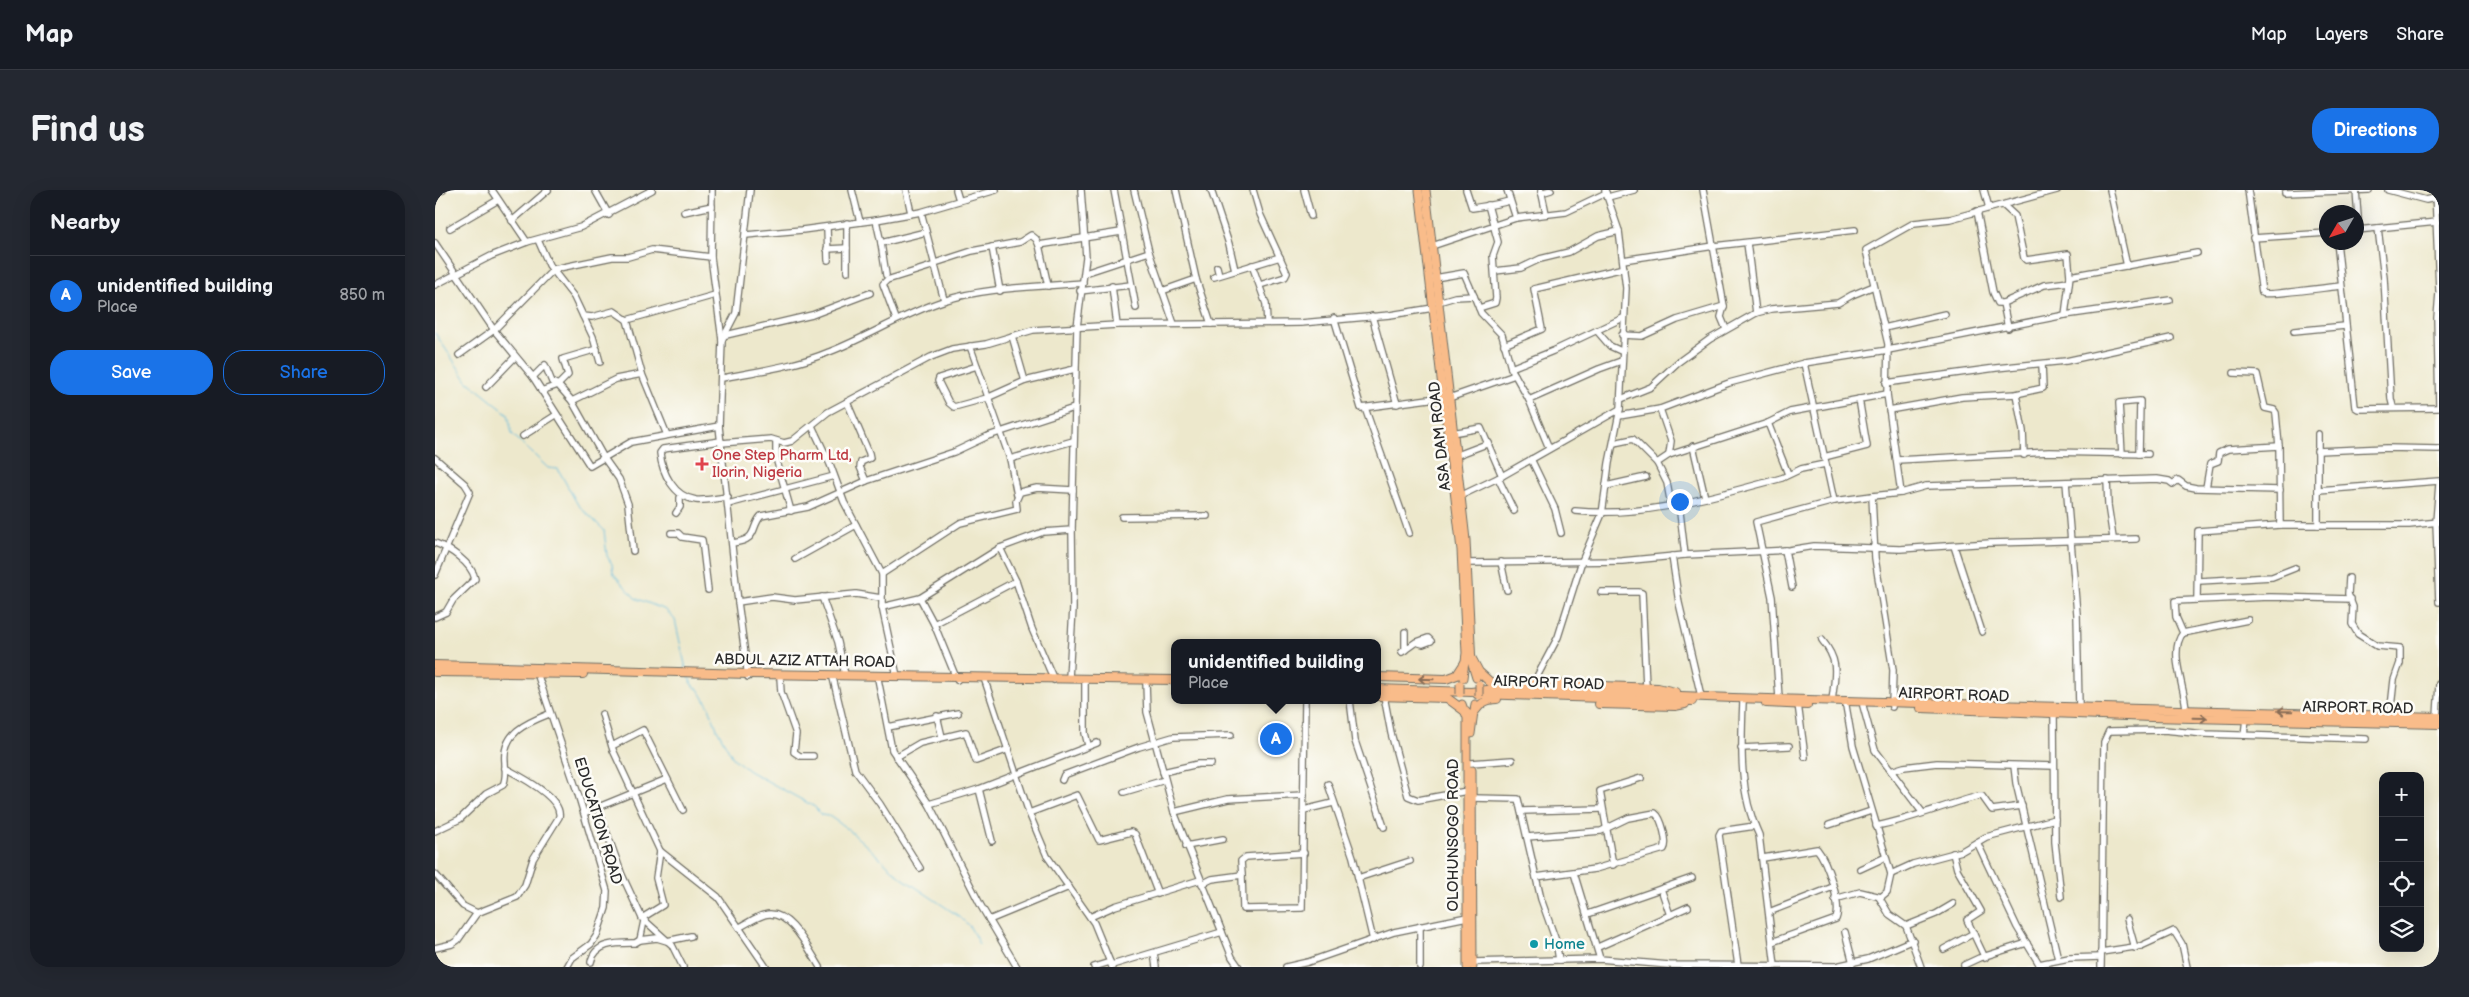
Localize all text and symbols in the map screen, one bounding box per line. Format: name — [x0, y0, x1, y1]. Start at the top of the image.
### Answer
text: Map — [25, 20, 73, 49]
text: Map — [2251, 24, 2287, 45]
text: Layers — [2315, 24, 2368, 45]
text: Share — [2396, 24, 2444, 45]
button: Directions — [2312, 108, 2439, 153]
text: Find us — [30, 109, 145, 152]
north arrow — [2319, 205, 2364, 250]
text: Nearby — [50, 210, 120, 235]
text: unidentified building — [97, 275, 273, 298]
text: A — [61, 286, 71, 305]
text: 850 m — [340, 286, 385, 305]
text: Place — [97, 298, 138, 317]
button: Save — [50, 350, 213, 395]
button: Share — [223, 350, 385, 395]
street label: ASA DAM ROAD — [1425, 380, 1455, 492]
place label: One Step Pharm Ltd, Ilorin, Nigeria — [712, 446, 852, 482]
marker: One Step Pharm Ltd, Ilorin, Nigeria — [696, 458, 708, 470]
your location — [1667, 489, 1693, 515]
popup — [1171, 639, 1381, 704]
street label: ABDUL AZIZ ATTAH ROAD — [715, 650, 895, 672]
text: unidentified building — [1188, 651, 1364, 674]
street label: AIRPORT ROAD — [1493, 672, 1605, 694]
text: Place — [1188, 674, 1229, 693]
one-way arrow — [1418, 674, 1434, 683]
street label: AIRPORT ROAD — [1898, 684, 2010, 706]
street label: AIRPORT ROAD — [2302, 698, 2414, 718]
one-way arrow — [2278, 707, 2294, 716]
one-way arrow — [2191, 713, 2207, 723]
pin: A — [1260, 720, 1292, 758]
street label: EDUCATION ROAD — [570, 755, 626, 887]
street label: OLOHUNSOGO ROAD — [1444, 758, 1463, 912]
map controls — [2379, 772, 2424, 952]
button: + — [2379, 772, 2424, 817]
button: − — [2379, 817, 2424, 862]
button: locate — [2379, 862, 2424, 907]
button: layers — [2379, 907, 2424, 952]
place label: Home — [1544, 935, 1585, 954]
marker: Home — [1528, 938, 1540, 950]

